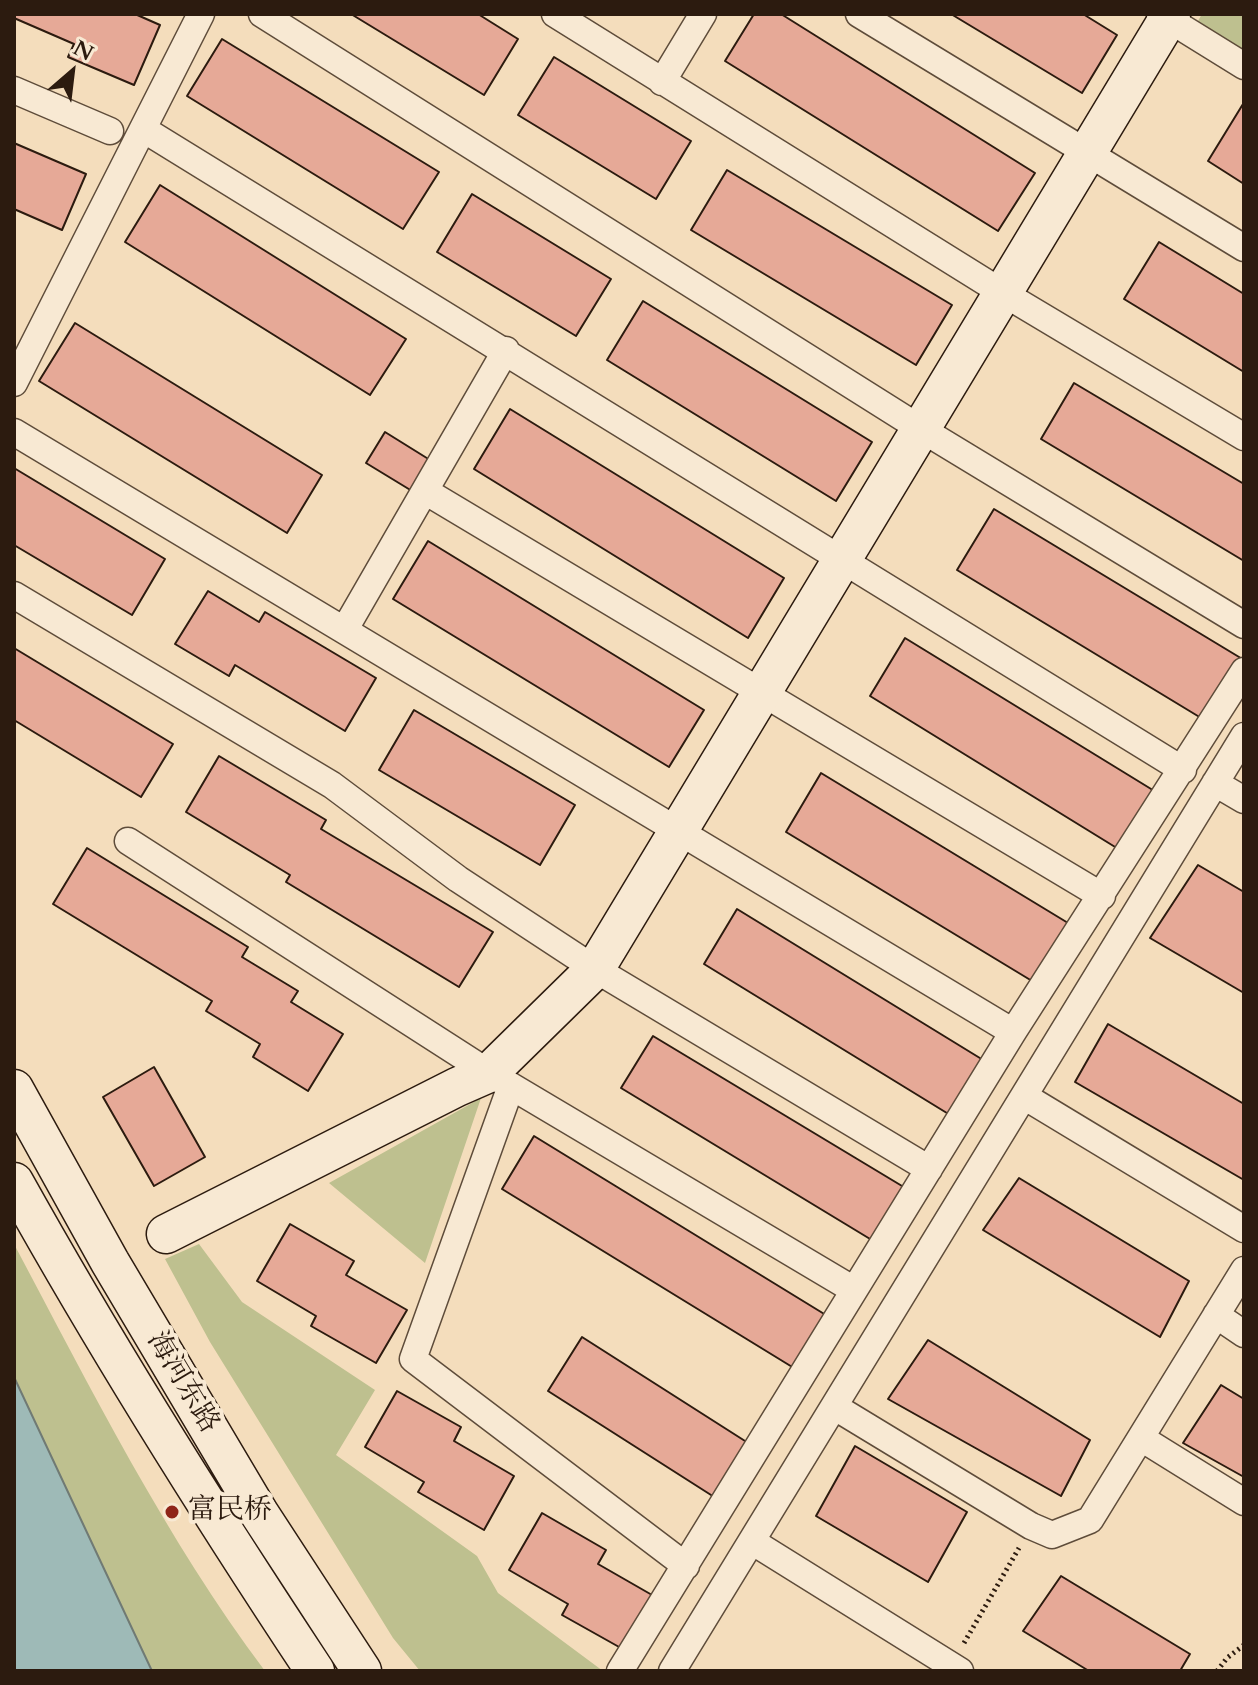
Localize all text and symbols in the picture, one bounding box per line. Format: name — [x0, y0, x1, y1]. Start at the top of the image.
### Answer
north arrow — [32, 32, 112, 112]
text: N — [68, 33, 99, 69]
street label: 海河东路 — [139, 1326, 225, 1440]
place label: 富民桥 — [188, 1495, 272, 1529]
marker: 富民桥 — [163, 1503, 181, 1521]

